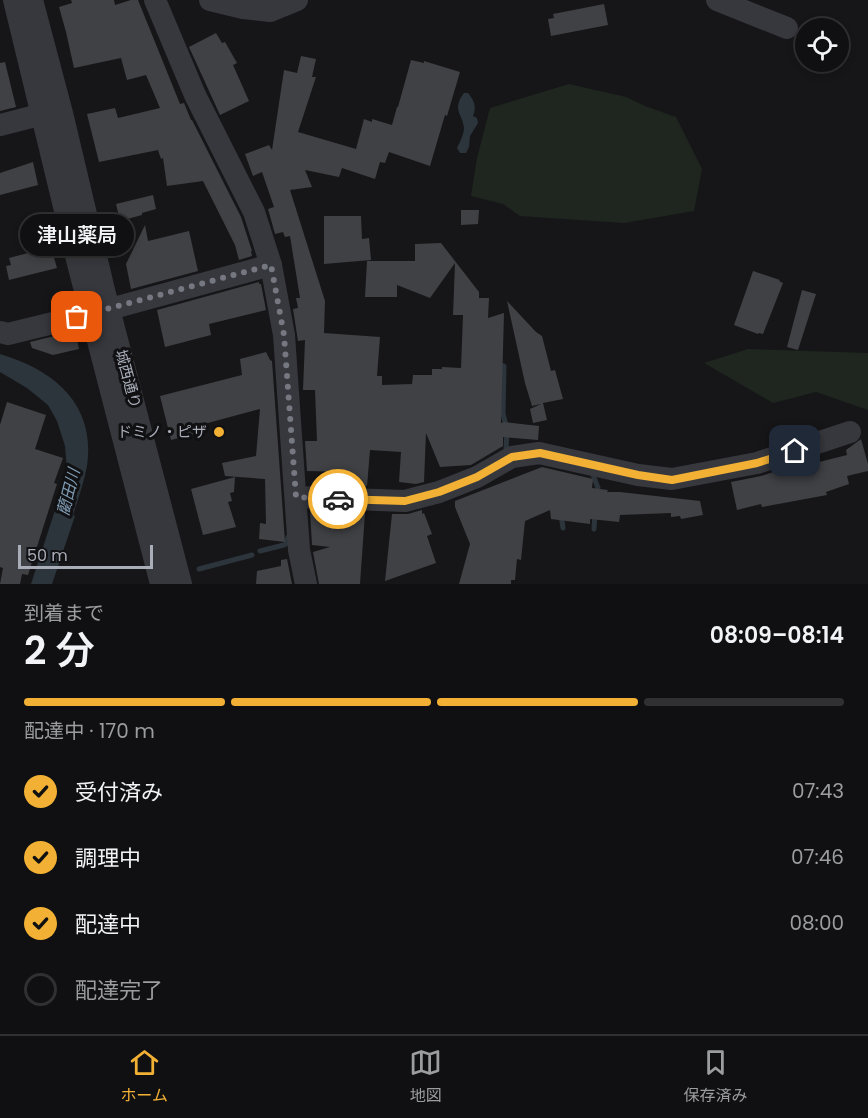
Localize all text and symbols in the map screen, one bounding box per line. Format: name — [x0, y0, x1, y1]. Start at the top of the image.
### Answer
map controls — [795, 18, 849, 72]
button: locate — [795, 18, 849, 72]
callout: 津山薬局 — [20, 215, 134, 257]
text: 津山薬局 — [37, 221, 117, 249]
pin — [51, 291, 102, 342]
icon: bag — [60, 300, 93, 333]
street label: 城西通り — [111, 347, 146, 411]
place label: ドミノ・ピザ — [117, 421, 207, 442]
marker: ドミノ・ピザ — [212, 425, 226, 439]
pin — [769, 425, 820, 476]
icon: home — [778, 434, 811, 467]
water label: 藺田川 — [52, 464, 86, 518]
courier — [308, 469, 368, 529]
icon: car — [322, 483, 355, 516]
scale bar — [18, 542, 153, 570]
text: 50 m — [27, 544, 68, 567]
text: 到着まで — [24, 599, 104, 627]
text: 08:09–08:14 — [710, 620, 844, 651]
text: 2 分 — [24, 623, 95, 678]
text: 配達中 · 170 m — [24, 717, 155, 745]
icon: check — [24, 775, 57, 808]
text: 受付済み — [75, 777, 163, 808]
text: 07:43 — [792, 777, 844, 805]
icon: check — [24, 841, 57, 874]
text: 調理中 — [75, 843, 141, 874]
text: 07:46 — [791, 843, 844, 871]
icon: check — [24, 907, 57, 940]
text: 配達中 — [75, 909, 141, 940]
text: 08:00 — [789, 909, 844, 937]
text: 配達完了 — [75, 975, 163, 1006]
tab: ホーム — [121, 1046, 168, 1108]
tab: 地図 — [409, 1046, 442, 1108]
tab: 保存済み — [683, 1046, 747, 1108]

